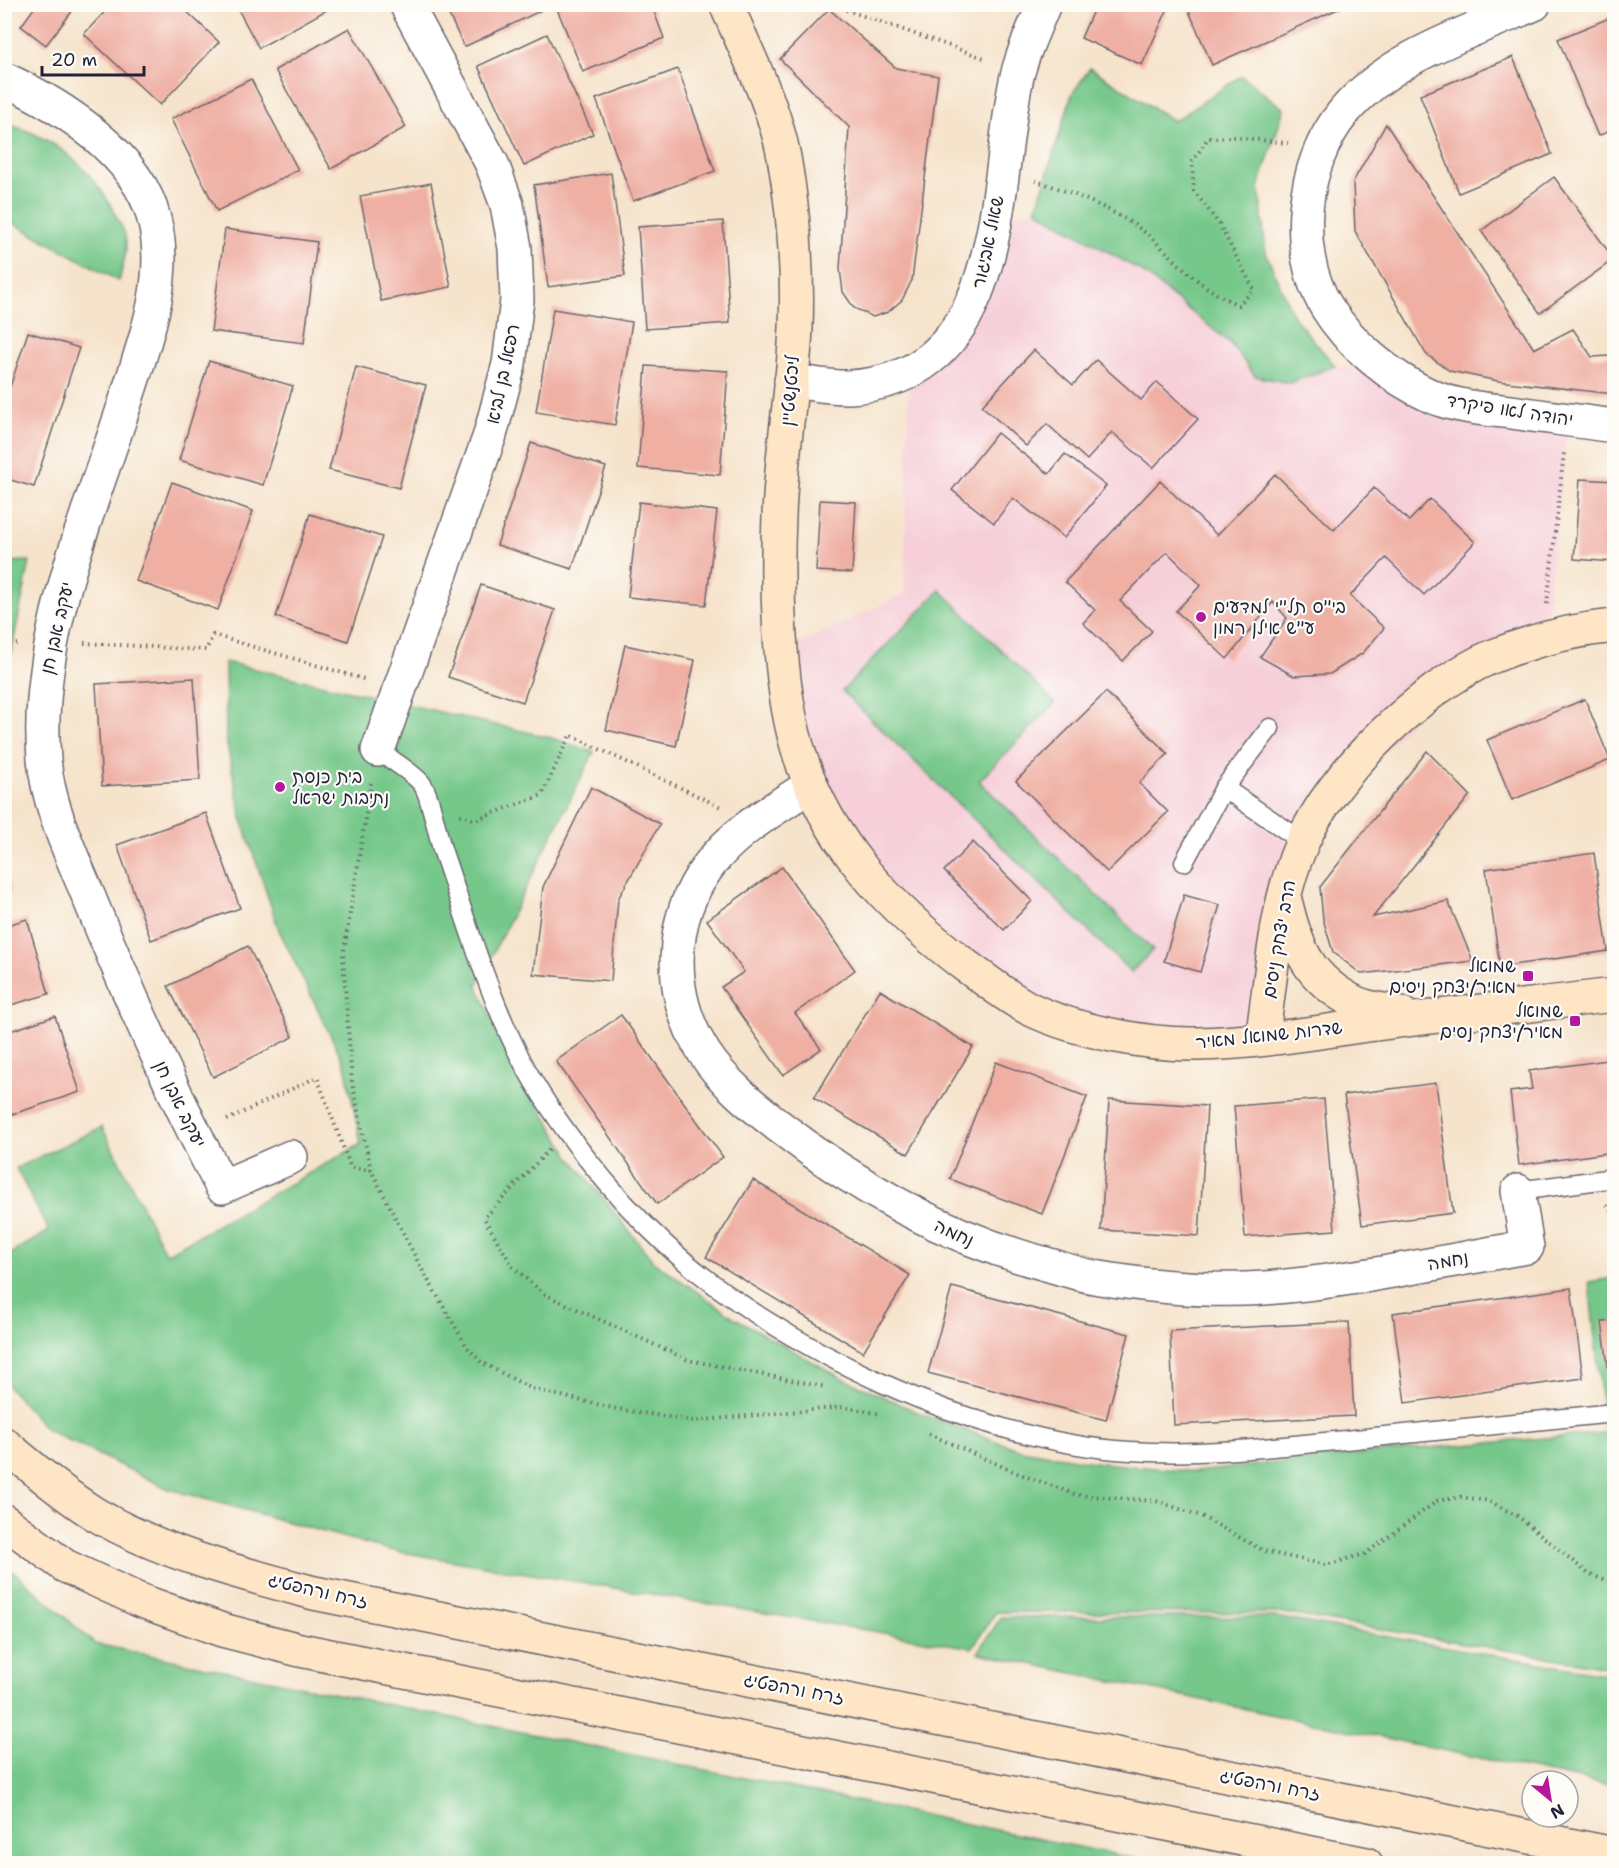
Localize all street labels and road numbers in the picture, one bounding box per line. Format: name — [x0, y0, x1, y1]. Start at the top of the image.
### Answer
street label: שאול אביגור — [966, 193, 1010, 291]
street label: רפאל בן לביא — [481, 322, 525, 426]
street label: ליכטנשטיין — [775, 354, 805, 427]
street label: יהודה לאו פיקרד — [1445, 388, 1575, 432]
street label: יעקב אבן חן — [35, 579, 79, 677]
street label: הרב יצחק ניסים — [1257, 878, 1301, 1000]
street label: שדרות שמואל מאיר — [1194, 1015, 1344, 1055]
street label: יעקב אבן חן — [149, 1056, 211, 1152]
street label: נחמה — [930, 1213, 978, 1253]
street label: נחמה — [1426, 1246, 1470, 1276]
street label: זרח ורהפטיג — [266, 1568, 370, 1614]
street label: זרח ורהפטיג — [742, 1667, 846, 1711]
street label: זרח ורהפטיג — [1218, 1763, 1322, 1807]

